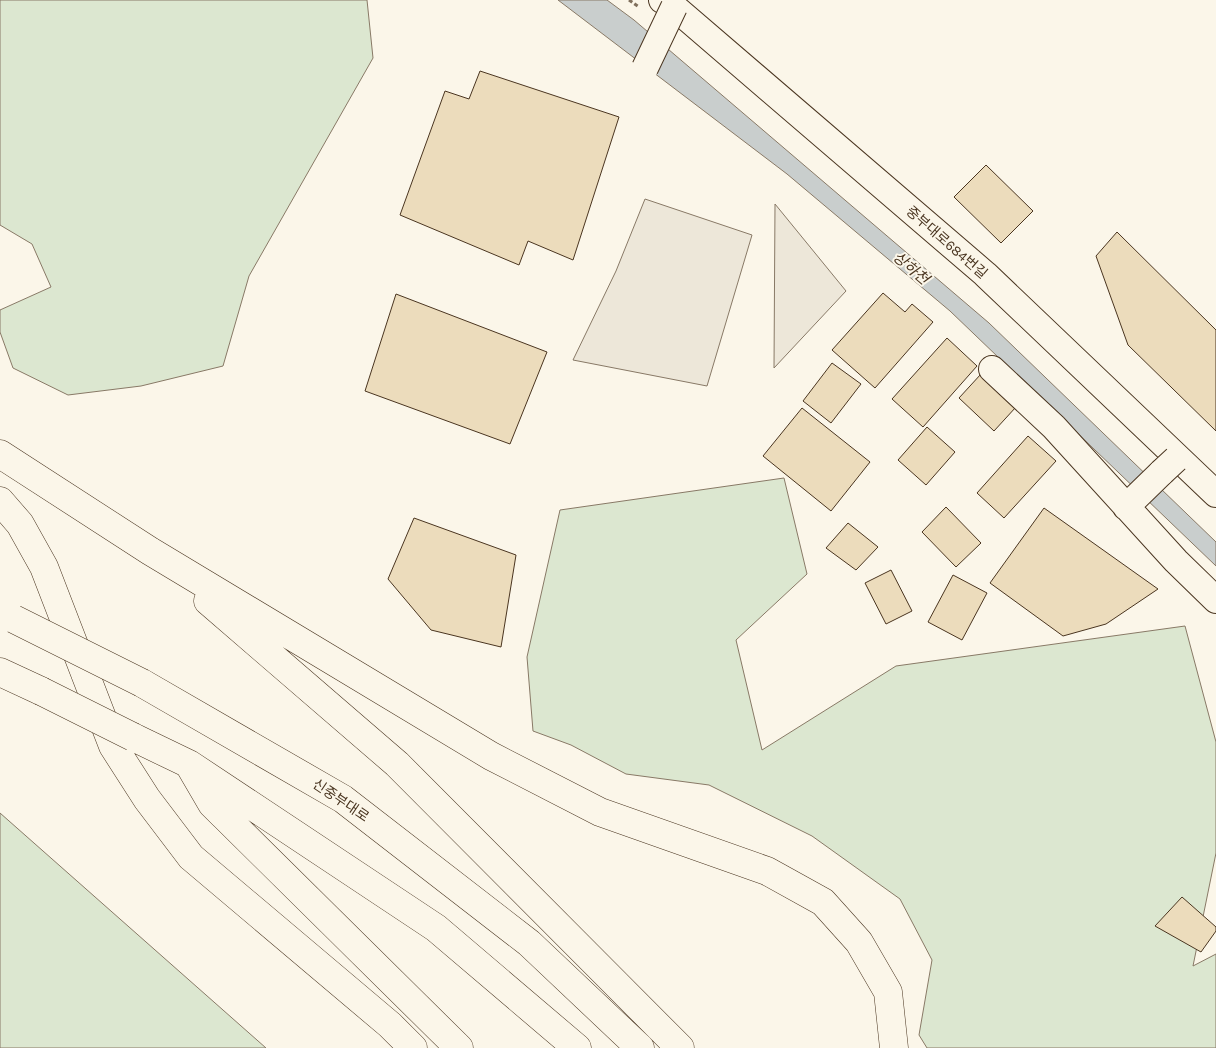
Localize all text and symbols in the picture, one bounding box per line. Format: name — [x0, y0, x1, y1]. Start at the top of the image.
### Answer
street label: 중부대로684번길 — [903, 203, 991, 282]
water label: 상하천 — [889, 248, 934, 290]
street label: 신중부대로 — [309, 775, 372, 826]

